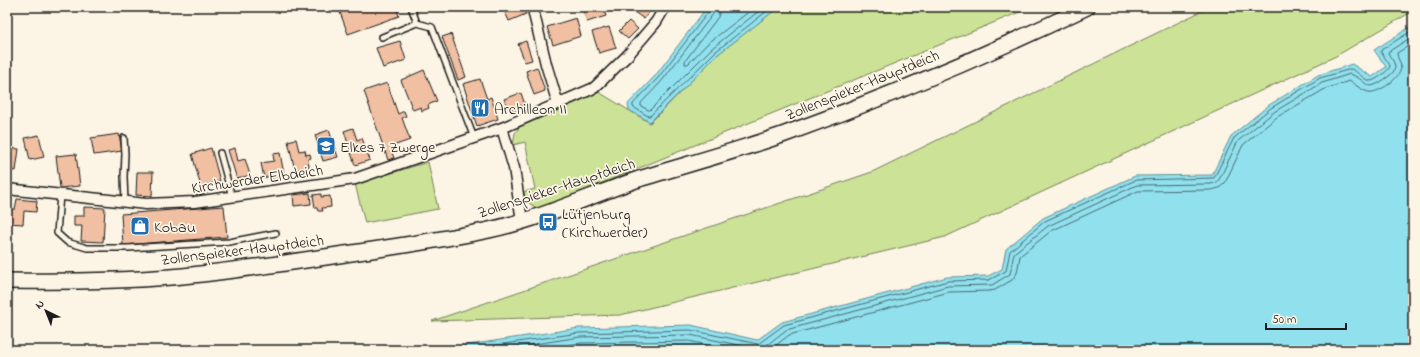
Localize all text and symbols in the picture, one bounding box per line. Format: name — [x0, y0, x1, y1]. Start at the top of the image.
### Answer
street label: Zollenspieker-Hauptdeich — [782, 44, 943, 128]
restaurant icon: Archilleon II — [469, 97, 491, 119]
place label: Archilleon II — [494, 98, 567, 122]
school or university icon: Elkes 7 Zwerge — [315, 135, 337, 157]
place label: Elkes 7 Zwerge — [340, 136, 436, 160]
street label: Zollenspieker-Hauptdeich — [475, 152, 638, 226]
street label: Kirchwerder Elbdeich — [190, 159, 325, 201]
place label: Lütjenburg (Kirchwerder) — [562, 203, 648, 245]
bus stop icon: Lütjenburg (Kirchwerder) — [537, 211, 559, 233]
shop icon: Kobau — [129, 215, 151, 237]
place label: Kobau — [154, 216, 196, 240]
street label: Zollenspieker-Hauptdeich — [159, 229, 325, 273]
north arrow — [26, 291, 66, 331]
text: N — [32, 296, 48, 313]
scale bar — [1266, 305, 1346, 331]
text: 50 m — [1272, 311, 1296, 329]

